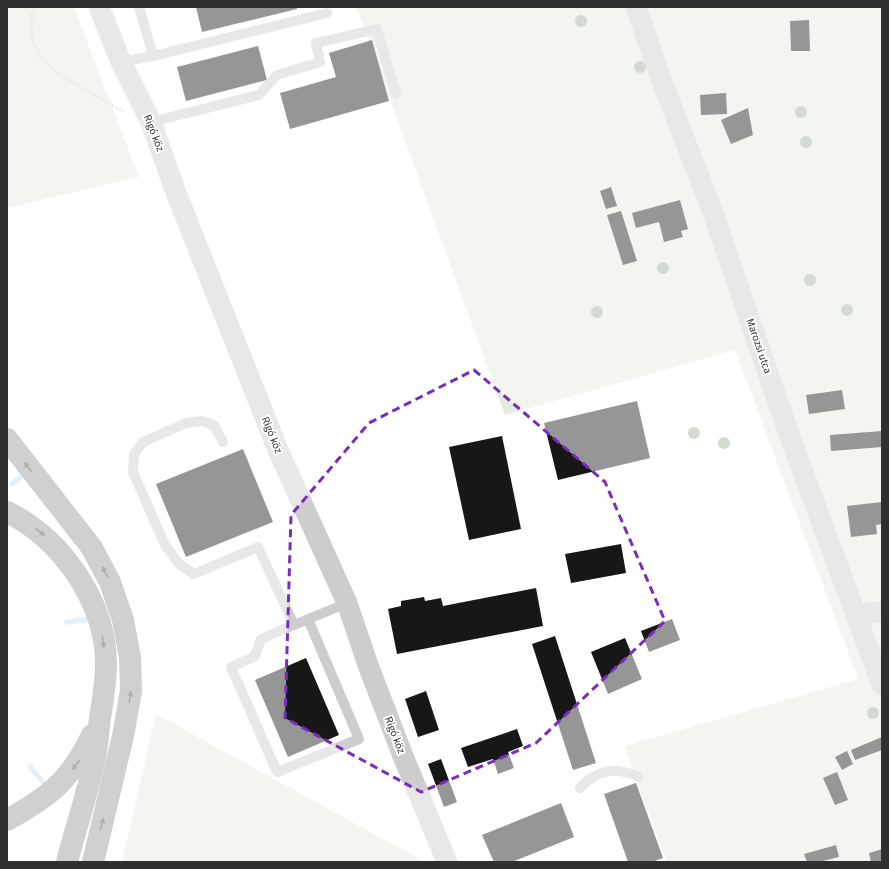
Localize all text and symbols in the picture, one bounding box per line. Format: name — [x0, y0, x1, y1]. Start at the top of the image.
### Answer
street label: Rigó köz — [140, 112, 168, 154]
street label: Marozsi utca — [743, 316, 775, 376]
street label: Rigó köz — [258, 414, 286, 456]
one-way arrow — [24, 461, 33, 472]
one-way arrow — [34, 528, 45, 537]
one-way arrow — [101, 566, 108, 577]
one-way arrow — [100, 636, 106, 648]
one-way arrow — [127, 691, 133, 703]
street label: Rigó köz — [381, 714, 409, 756]
one-way arrow — [72, 759, 80, 770]
one-way arrow — [99, 818, 105, 830]

